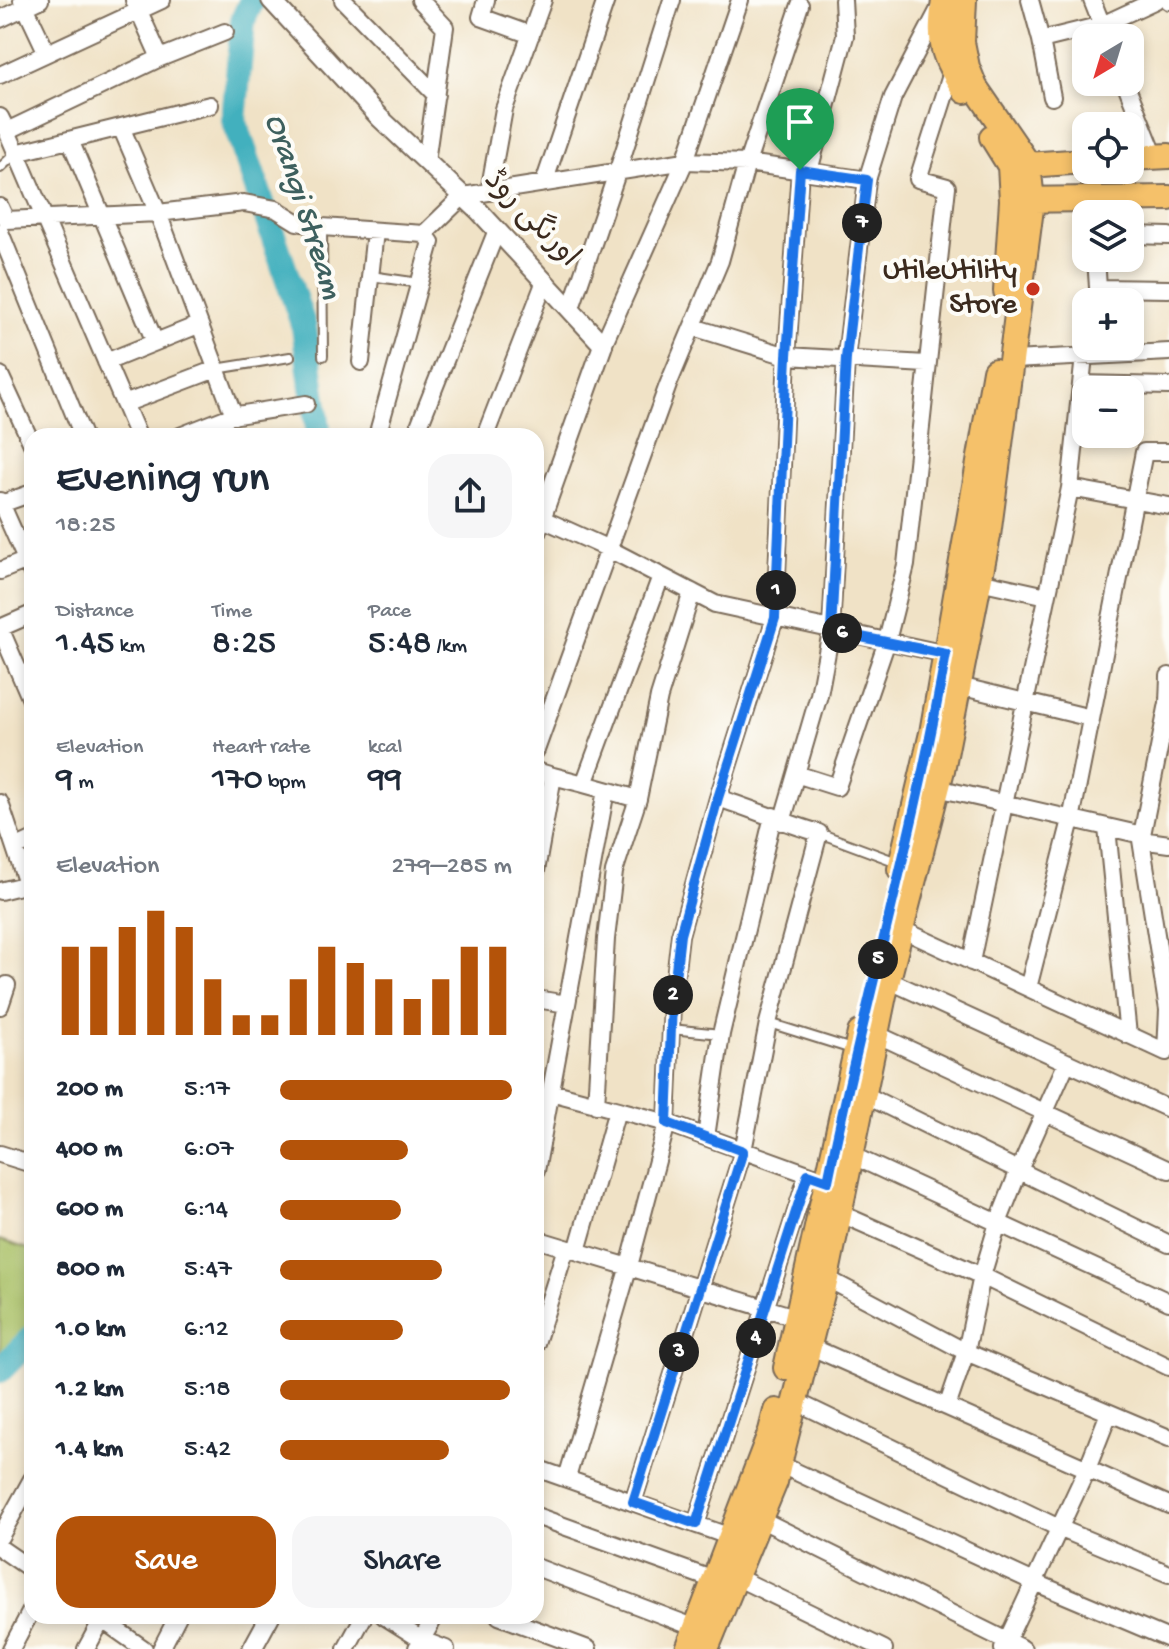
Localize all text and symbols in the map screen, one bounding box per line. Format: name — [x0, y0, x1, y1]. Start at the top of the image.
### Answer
north arrow — [1072, 24, 1144, 96]
map controls — [1072, 24, 1144, 448]
pin — [766, 88, 834, 170]
icon: arrive — [778, 100, 822, 144]
water label: Orangi Stream — [254, 110, 350, 305]
button: locate — [1072, 112, 1144, 184]
street label: اورنگی روڈ — [475, 161, 588, 276]
button: layers — [1072, 200, 1144, 272]
pin: 7 — [842, 203, 882, 243]
text: 7 — [856, 210, 868, 236]
place label: UtileUtility Store — [883, 255, 1018, 324]
marker: UtileUtility Store — [1024, 280, 1042, 298]
button: + — [1072, 288, 1144, 360]
button: − — [1072, 376, 1144, 448]
button: share — [428, 454, 512, 538]
text: Evening run — [56, 455, 269, 507]
text: 18:25 — [56, 511, 115, 542]
pin: 1 — [756, 570, 796, 610]
text: 1 — [772, 577, 780, 603]
text: Distance — [56, 599, 134, 625]
text: Time — [212, 599, 252, 625]
text: Pace — [368, 599, 411, 625]
pin: 6 — [822, 613, 862, 653]
text: 6 — [836, 620, 848, 646]
text: 1.45 — [56, 625, 114, 665]
text: 8:25 — [212, 625, 276, 665]
text: 5:48 — [368, 625, 431, 665]
text: km — [114, 634, 145, 660]
text: /km — [431, 634, 467, 660]
text: Elevation — [56, 735, 143, 761]
text: Heart rate — [212, 735, 310, 761]
text: kcal — [368, 735, 402, 761]
text: 9 — [56, 761, 73, 801]
text: 170 — [212, 761, 263, 801]
text: 99 — [368, 761, 402, 801]
text: m — [73, 770, 94, 796]
text: bpm — [263, 770, 306, 796]
text: Elevation — [56, 852, 159, 883]
text: 279–285 m — [391, 852, 512, 883]
pin: 5 — [858, 939, 898, 979]
text: 5 — [872, 946, 884, 972]
pin: 2 — [653, 975, 693, 1015]
text: 2 — [668, 982, 678, 1008]
text: 200 m — [56, 1075, 123, 1106]
text: 5:17 — [184, 1075, 230, 1106]
text: 400 m — [56, 1135, 122, 1166]
text: 6:07 — [184, 1135, 234, 1166]
text: 600 m — [56, 1195, 123, 1226]
text: 6:14 — [184, 1195, 228, 1226]
text: 800 m — [56, 1255, 124, 1286]
text: 5:47 — [184, 1255, 232, 1286]
text: 1.0 km — [56, 1315, 126, 1346]
text: 6:12 — [184, 1315, 229, 1346]
pin: 4 — [736, 1318, 776, 1358]
text: 4 — [751, 1325, 761, 1351]
pin: 3 — [659, 1332, 699, 1372]
text: 3 — [673, 1339, 685, 1365]
text: 1.2 km — [56, 1375, 124, 1406]
text: 5:18 — [184, 1375, 231, 1406]
text: 1.4 km — [56, 1435, 123, 1466]
text: 5:42 — [184, 1435, 231, 1466]
button: Save — [56, 1516, 276, 1608]
button: Share — [292, 1516, 512, 1608]

